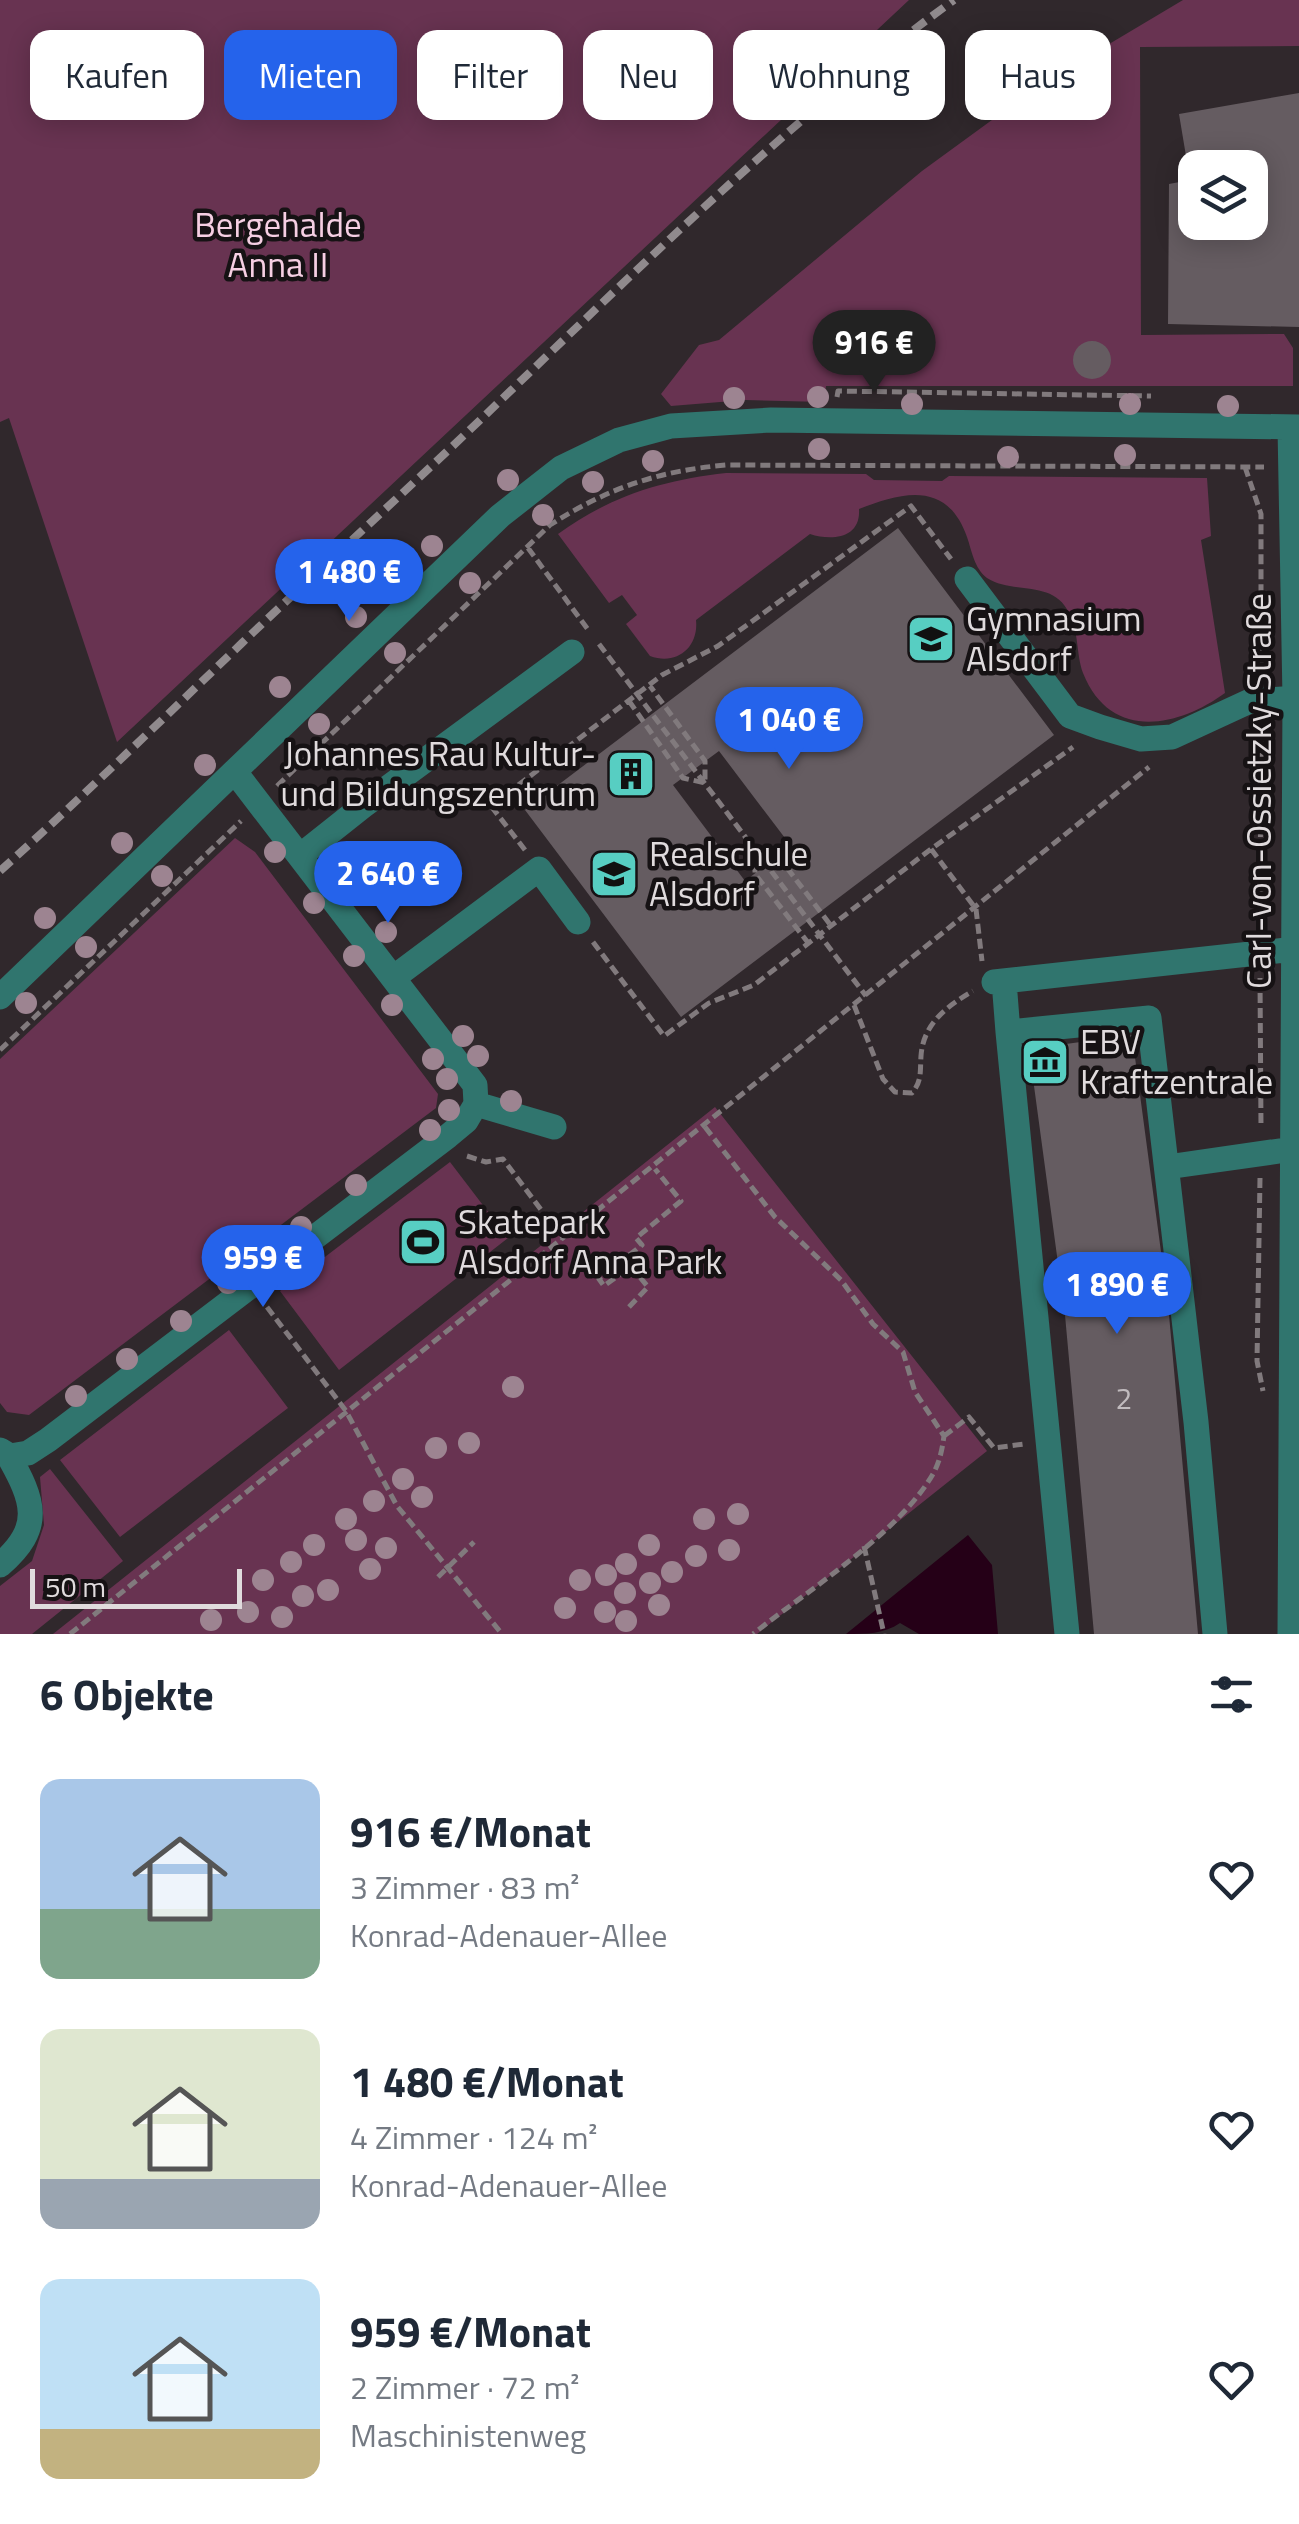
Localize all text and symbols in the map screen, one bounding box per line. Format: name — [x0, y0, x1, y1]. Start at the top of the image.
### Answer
chip: Kaufen — [30, 30, 204, 120]
chip: Mieten — [224, 30, 397, 120]
chip: Filter — [417, 30, 563, 120]
chip: Neu — [583, 30, 713, 120]
chip: Wohnung — [733, 30, 945, 120]
chip: Haus — [965, 30, 1111, 120]
map controls — [1178, 150, 1268, 240]
button: layers — [1178, 150, 1268, 240]
park label: Bergehalde Anna II — [194, 197, 362, 291]
pin: 916 € — [804, 310, 944, 395]
text: 916 € — [835, 318, 913, 366]
pin: 1 480 € — [257, 539, 441, 624]
text: 1 480 € — [297, 547, 401, 595]
place label: Gymnasium Alsdorf — [966, 591, 1142, 685]
street label: Carl-von-Ossietzky-Straße — [1231, 593, 1285, 989]
school or university icon: Gymnasium Alsdorf — [905, 613, 957, 665]
pin: 1 040 € — [697, 687, 881, 772]
text: 1 040 € — [737, 695, 841, 743]
place label: Johannes Rau Kultur- und Bildungszentrum — [281, 726, 596, 820]
building icon: Johannes Rau Kultur- und Bildungszentrum — [605, 748, 657, 800]
place label: Realschule Alsdorf — [649, 826, 808, 920]
pin: 2 640 € — [296, 841, 480, 926]
school or university icon: Realschule Alsdorf — [588, 848, 640, 900]
text: 2 640 € — [336, 849, 440, 897]
place label: EBV Kraftzentrale — [1080, 1014, 1273, 1108]
museum icon: EBV Kraftzentrale — [1019, 1036, 1071, 1088]
place label: Skatepark Alsdorf Anna Park — [458, 1194, 723, 1288]
sports icon: Skatepark Alsdorf Anna Park — [397, 1216, 449, 1268]
pin: 959 € — [193, 1225, 333, 1310]
text: 959 € — [224, 1233, 302, 1281]
pin: 1 890 € — [1025, 1252, 1209, 1337]
text: 1 890 € — [1065, 1260, 1169, 1308]
house number: 2 — [1116, 1375, 1132, 1421]
scale bar — [30, 1564, 242, 1608]
text: 50 m — [45, 1565, 106, 1608]
text: 6 Objekte — [40, 1662, 214, 1726]
icon: filters — [1204, 1667, 1259, 1722]
text: 916 €/Monat — [350, 1799, 591, 1863]
icon: home — [120, 1819, 240, 1939]
icon: heart — [1204, 1852, 1259, 1907]
text: 3 Zimmer · 83 m² — [350, 1863, 579, 1911]
text: Konrad-Adenauer-Allee — [350, 1911, 667, 1959]
text: 1 480 €/Monat — [350, 2049, 624, 2113]
icon: home — [120, 2069, 240, 2189]
icon: heart — [1204, 2102, 1259, 2157]
text: 4 Zimmer · 124 m² — [350, 2113, 597, 2161]
text: Konrad-Adenauer-Allee — [350, 2161, 667, 2209]
text: 959 €/Monat — [350, 2299, 591, 2363]
icon: home — [120, 2319, 240, 2439]
icon: heart — [1204, 2352, 1259, 2407]
text: 2 Zimmer · 72 m² — [350, 2363, 579, 2411]
text: Maschinistenweg — [350, 2411, 586, 2459]

